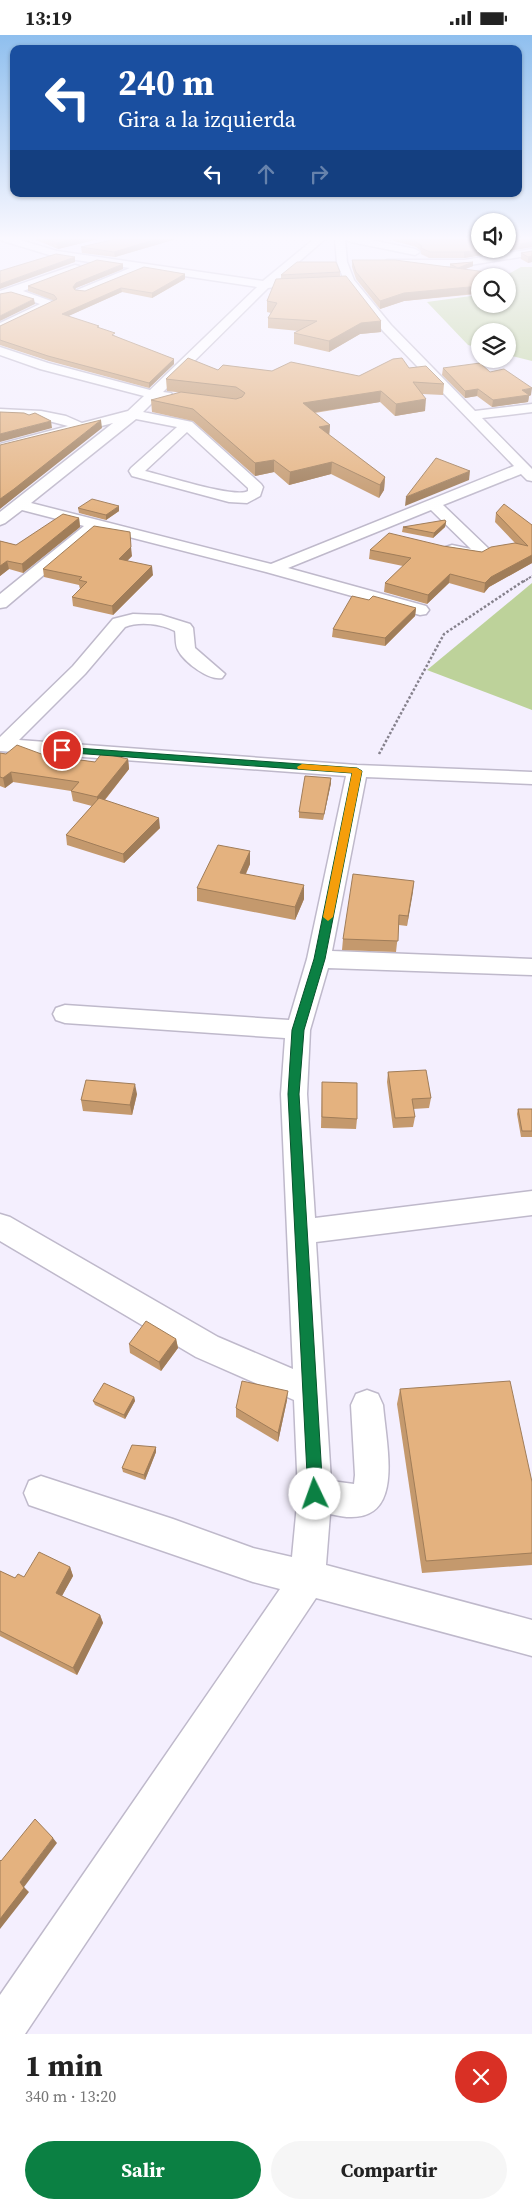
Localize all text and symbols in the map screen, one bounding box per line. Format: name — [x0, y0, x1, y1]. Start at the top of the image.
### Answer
text: 13:19 — [25, 5, 72, 31]
text: 240 m — [118, 59, 214, 107]
icon: left — [35, 65, 100, 130]
text: Gira a la izquierda — [118, 104, 296, 134]
icon: left — [199, 160, 227, 188]
icon: ahead — [252, 160, 280, 188]
icon: right — [305, 160, 333, 188]
map controls — [471, 213, 516, 368]
button: sound — [471, 213, 516, 258]
button: search — [471, 268, 516, 313]
button: layers — [471, 323, 516, 368]
pin — [41, 729, 83, 771]
icon: arrive — [48, 736, 76, 764]
position arrow — [288, 1467, 340, 1519]
text: 1 min — [25, 2045, 103, 2086]
button: close — [455, 2051, 507, 2103]
text: 340 m · 13:20 — [25, 2085, 116, 2107]
button: Salir — [25, 2141, 261, 2199]
button: Compartir — [271, 2141, 507, 2199]

